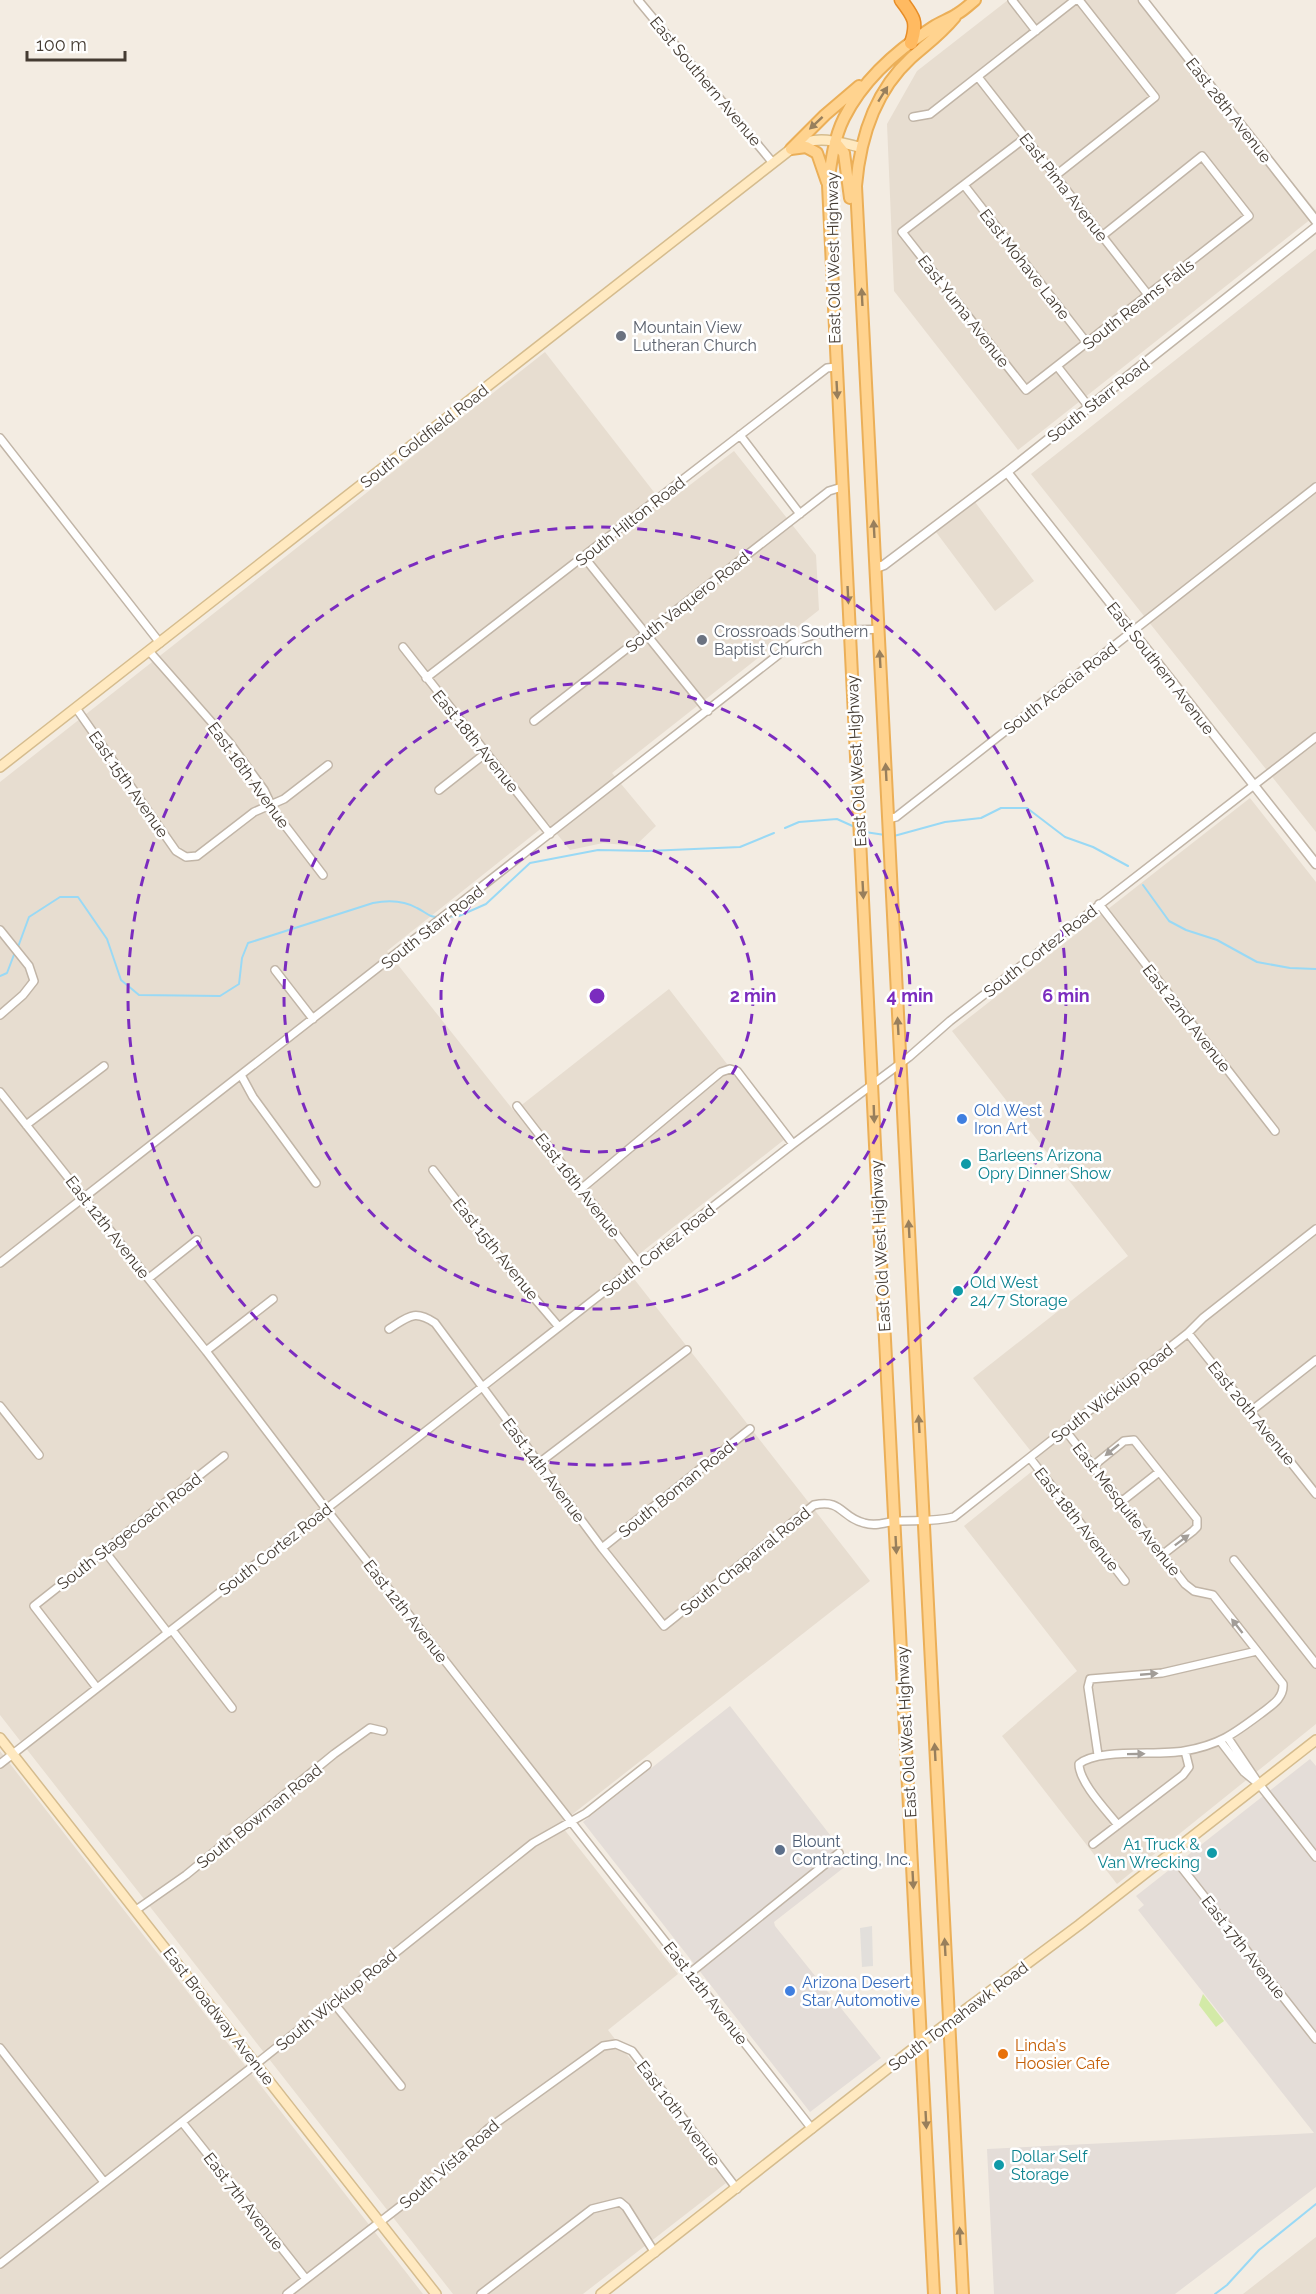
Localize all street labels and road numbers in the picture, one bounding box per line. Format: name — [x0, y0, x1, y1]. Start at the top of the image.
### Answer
street label: East Southern Avenue — [646, 13, 765, 150]
street label: East 28th Avenue — [1182, 54, 1275, 167]
street label: East Pima Avenue — [1015, 129, 1112, 245]
street label: East Old West Highway — [822, 172, 844, 344]
street label: East Mohave Lane — [975, 205, 1074, 323]
street label: East Yuma Avenue — [914, 251, 1013, 371]
street label: South Reams Falls — [1079, 255, 1198, 354]
street label: South Starr Road — [1043, 355, 1153, 446]
street label: South Goldfield Road — [357, 381, 492, 492]
street label: South Hilton Road — [572, 473, 689, 570]
street label: South Vaquero Road — [622, 548, 753, 657]
street label: East Southern Avenue — [1103, 598, 1218, 738]
street label: South Acacia Road — [1000, 638, 1121, 739]
street label: East Old West Highway — [842, 674, 870, 847]
street label: East 18th Avenue — [428, 686, 523, 796]
street label: East 16th Avenue — [204, 719, 293, 832]
street label: East 15th Avenue — [85, 727, 172, 841]
street label: South Starr Road — [377, 882, 487, 973]
street label: South Cortez Road — [980, 901, 1101, 1002]
street label: East 22nd Avenue — [1139, 961, 1234, 1076]
street label: East 16th Avenue — [531, 1130, 624, 1241]
street label: East Old West Highway — [866, 1159, 894, 1332]
street label: East 12th Avenue — [62, 1172, 154, 1282]
street label: East 15th Avenue — [449, 1195, 543, 1304]
street label: South Cortez Road — [598, 1200, 719, 1301]
street label: South Wickiup Road — [1047, 1340, 1177, 1447]
street label: East 20th Avenue — [1204, 1358, 1299, 1469]
street label: East 14th Avenue — [498, 1414, 589, 1526]
street label: South Boman Road — [615, 1437, 738, 1542]
street label: East Mesquite Avenue — [1069, 1439, 1185, 1580]
street label: East 18th Avenue — [1030, 1464, 1123, 1575]
street label: South Stagecoach Road — [53, 1469, 205, 1594]
street label: South Cortez Road — [215, 1499, 336, 1600]
street label: South Chaparral Road — [677, 1503, 814, 1620]
street label: East 12th Avenue — [360, 1556, 452, 1666]
street label: East Old West Highway — [892, 1645, 920, 1818]
street label: South Bowman Road — [193, 1760, 326, 1873]
street label: East 17th Avenue — [1198, 1892, 1290, 2003]
street label: East 12th Avenue — [660, 1938, 752, 2048]
street label: East Broadway Avenue — [159, 1944, 278, 2089]
street label: South Wickiup Road — [272, 1946, 401, 2055]
street label: South Tomahawk Road — [885, 1958, 1032, 2075]
street label: East 10th Avenue — [633, 2057, 724, 2170]
street label: South Vista Road — [396, 2116, 503, 2213]
street label: East 7th Avenue — [200, 2149, 288, 2254]

